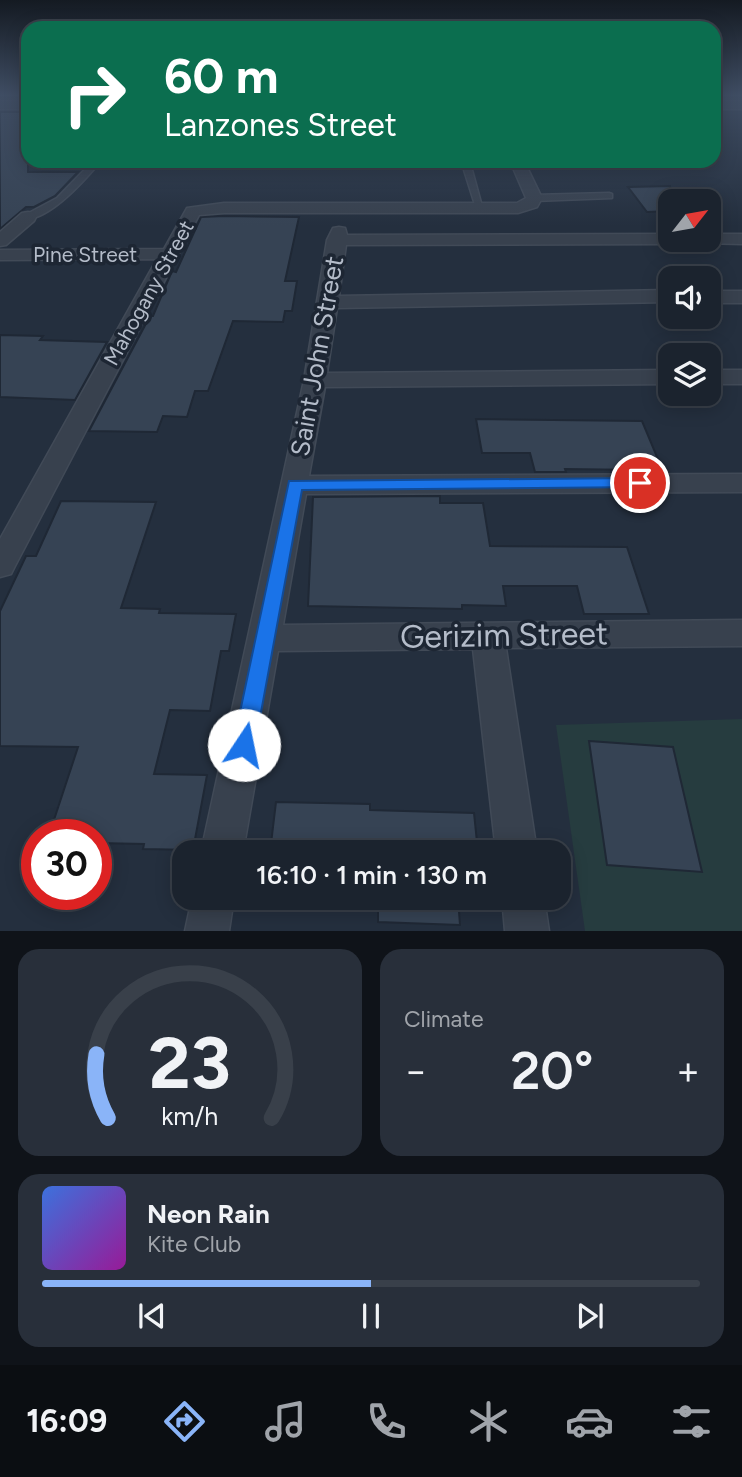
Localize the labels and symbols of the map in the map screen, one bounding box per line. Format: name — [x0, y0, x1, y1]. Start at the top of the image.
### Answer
north arrow — [658, 189, 721, 252]
street label: Mahogany Street — [98, 216, 199, 370]
street label: Pine Street — [33, 242, 137, 267]
street label: Saint John Street — [284, 253, 350, 459]
pin — [610, 453, 670, 513]
street label: Gerizim Street — [400, 614, 608, 656]
position arrow — [207, 708, 281, 782]
speed limit sign: 30 — [21, 819, 112, 910]

